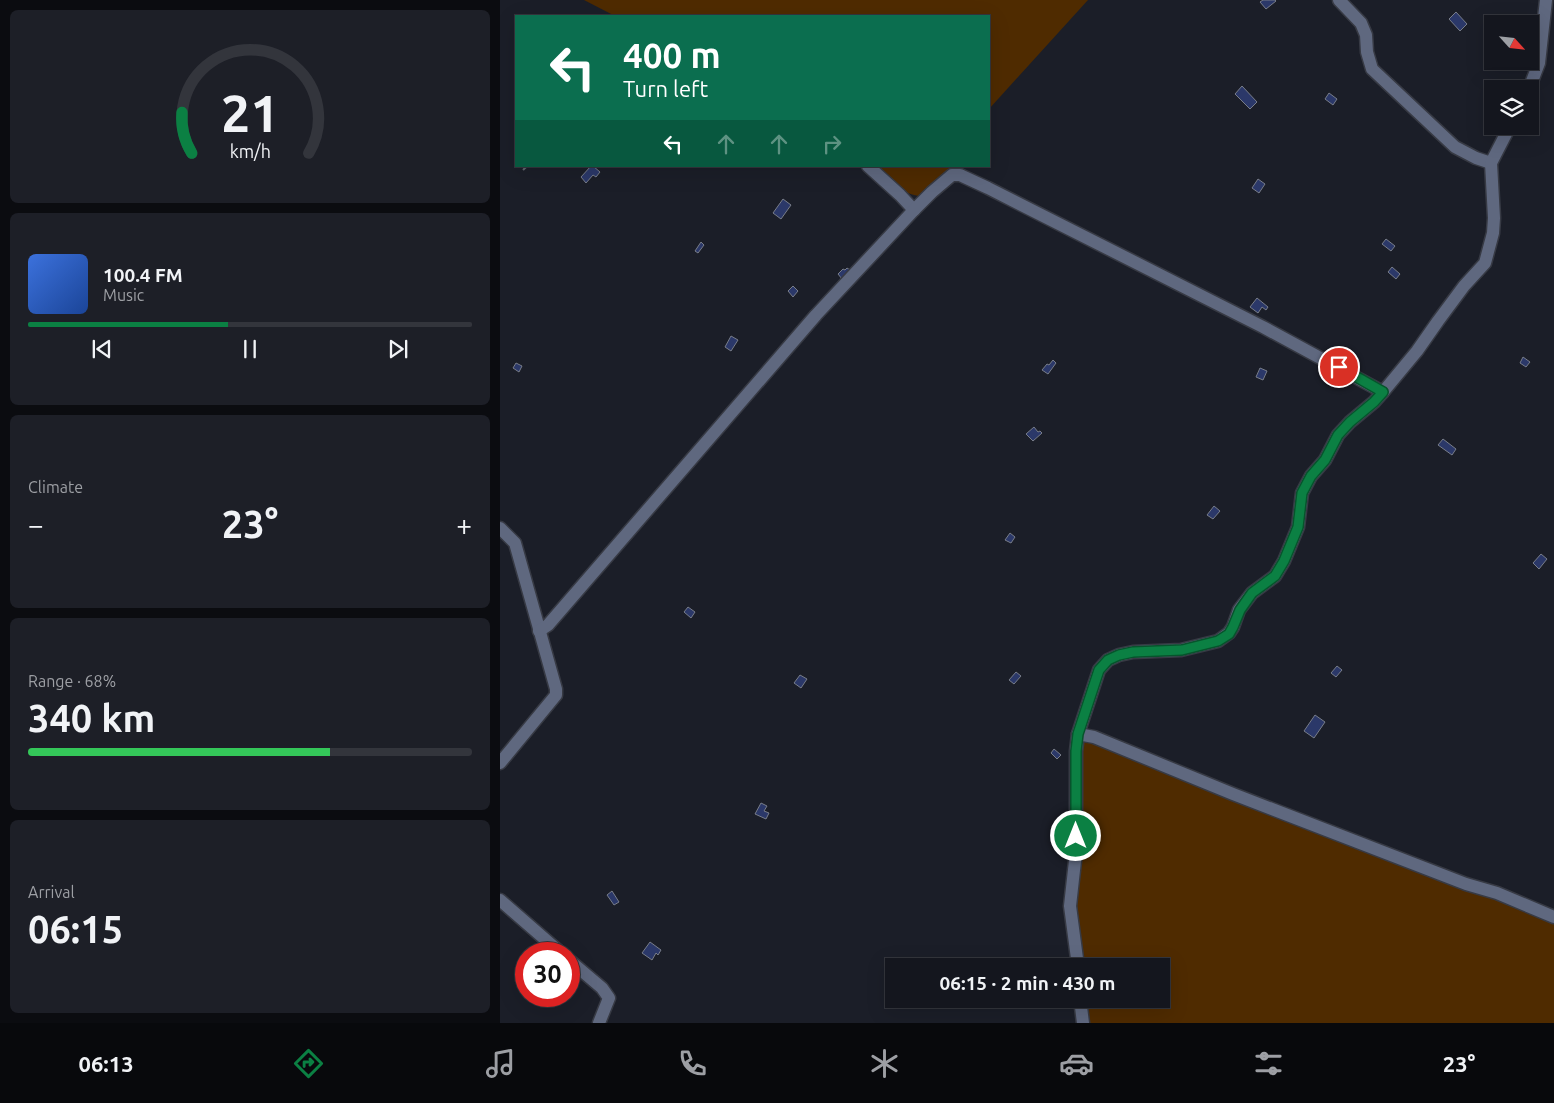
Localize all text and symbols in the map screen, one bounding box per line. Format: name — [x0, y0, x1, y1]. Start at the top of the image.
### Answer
north arrow — [1484, 15, 1539, 70]
map controls — [1484, 15, 1539, 135]
icon: left — [540, 35, 605, 100]
text: 400 m — [623, 35, 721, 75]
text: Turn left — [623, 76, 708, 101]
button: layers — [1484, 80, 1539, 135]
text: 21 — [221, 84, 279, 142]
icon: left — [659, 130, 687, 158]
icon: ahead — [712, 130, 740, 158]
icon: ahead — [765, 130, 793, 158]
icon: right — [818, 130, 846, 158]
text: km/h — [229, 141, 271, 161]
text: 100.4 FM — [103, 264, 183, 286]
text: Music — [103, 286, 144, 304]
icon: previous — [88, 335, 116, 363]
icon: pause — [236, 335, 264, 363]
icon: next — [384, 335, 412, 363]
pin — [1318, 346, 1360, 388]
icon: arrive — [1325, 353, 1353, 381]
text: Climate — [28, 478, 83, 496]
text: 23° — [222, 503, 278, 545]
text: − — [28, 509, 44, 540]
text: + — [456, 509, 472, 540]
text: Range · 68% — [28, 672, 116, 690]
text: 340 km — [28, 697, 155, 739]
position arrow — [1049, 809, 1101, 861]
text: Arrival — [28, 883, 75, 901]
text: 06:15 — [28, 908, 123, 950]
speed limit sign: 30 — [515, 942, 580, 1007]
text: 06:15 · 2 min · 430 m — [940, 972, 1115, 994]
icon: directions — [291, 1046, 326, 1081]
icon: music — [483, 1046, 518, 1081]
icon: phone — [675, 1046, 710, 1081]
icon: climate — [867, 1046, 902, 1081]
icon: car — [1059, 1046, 1094, 1081]
icon: filters — [1251, 1046, 1286, 1081]
text: 06:13 — [79, 1051, 134, 1076]
text: 23° — [1443, 1051, 1475, 1076]

